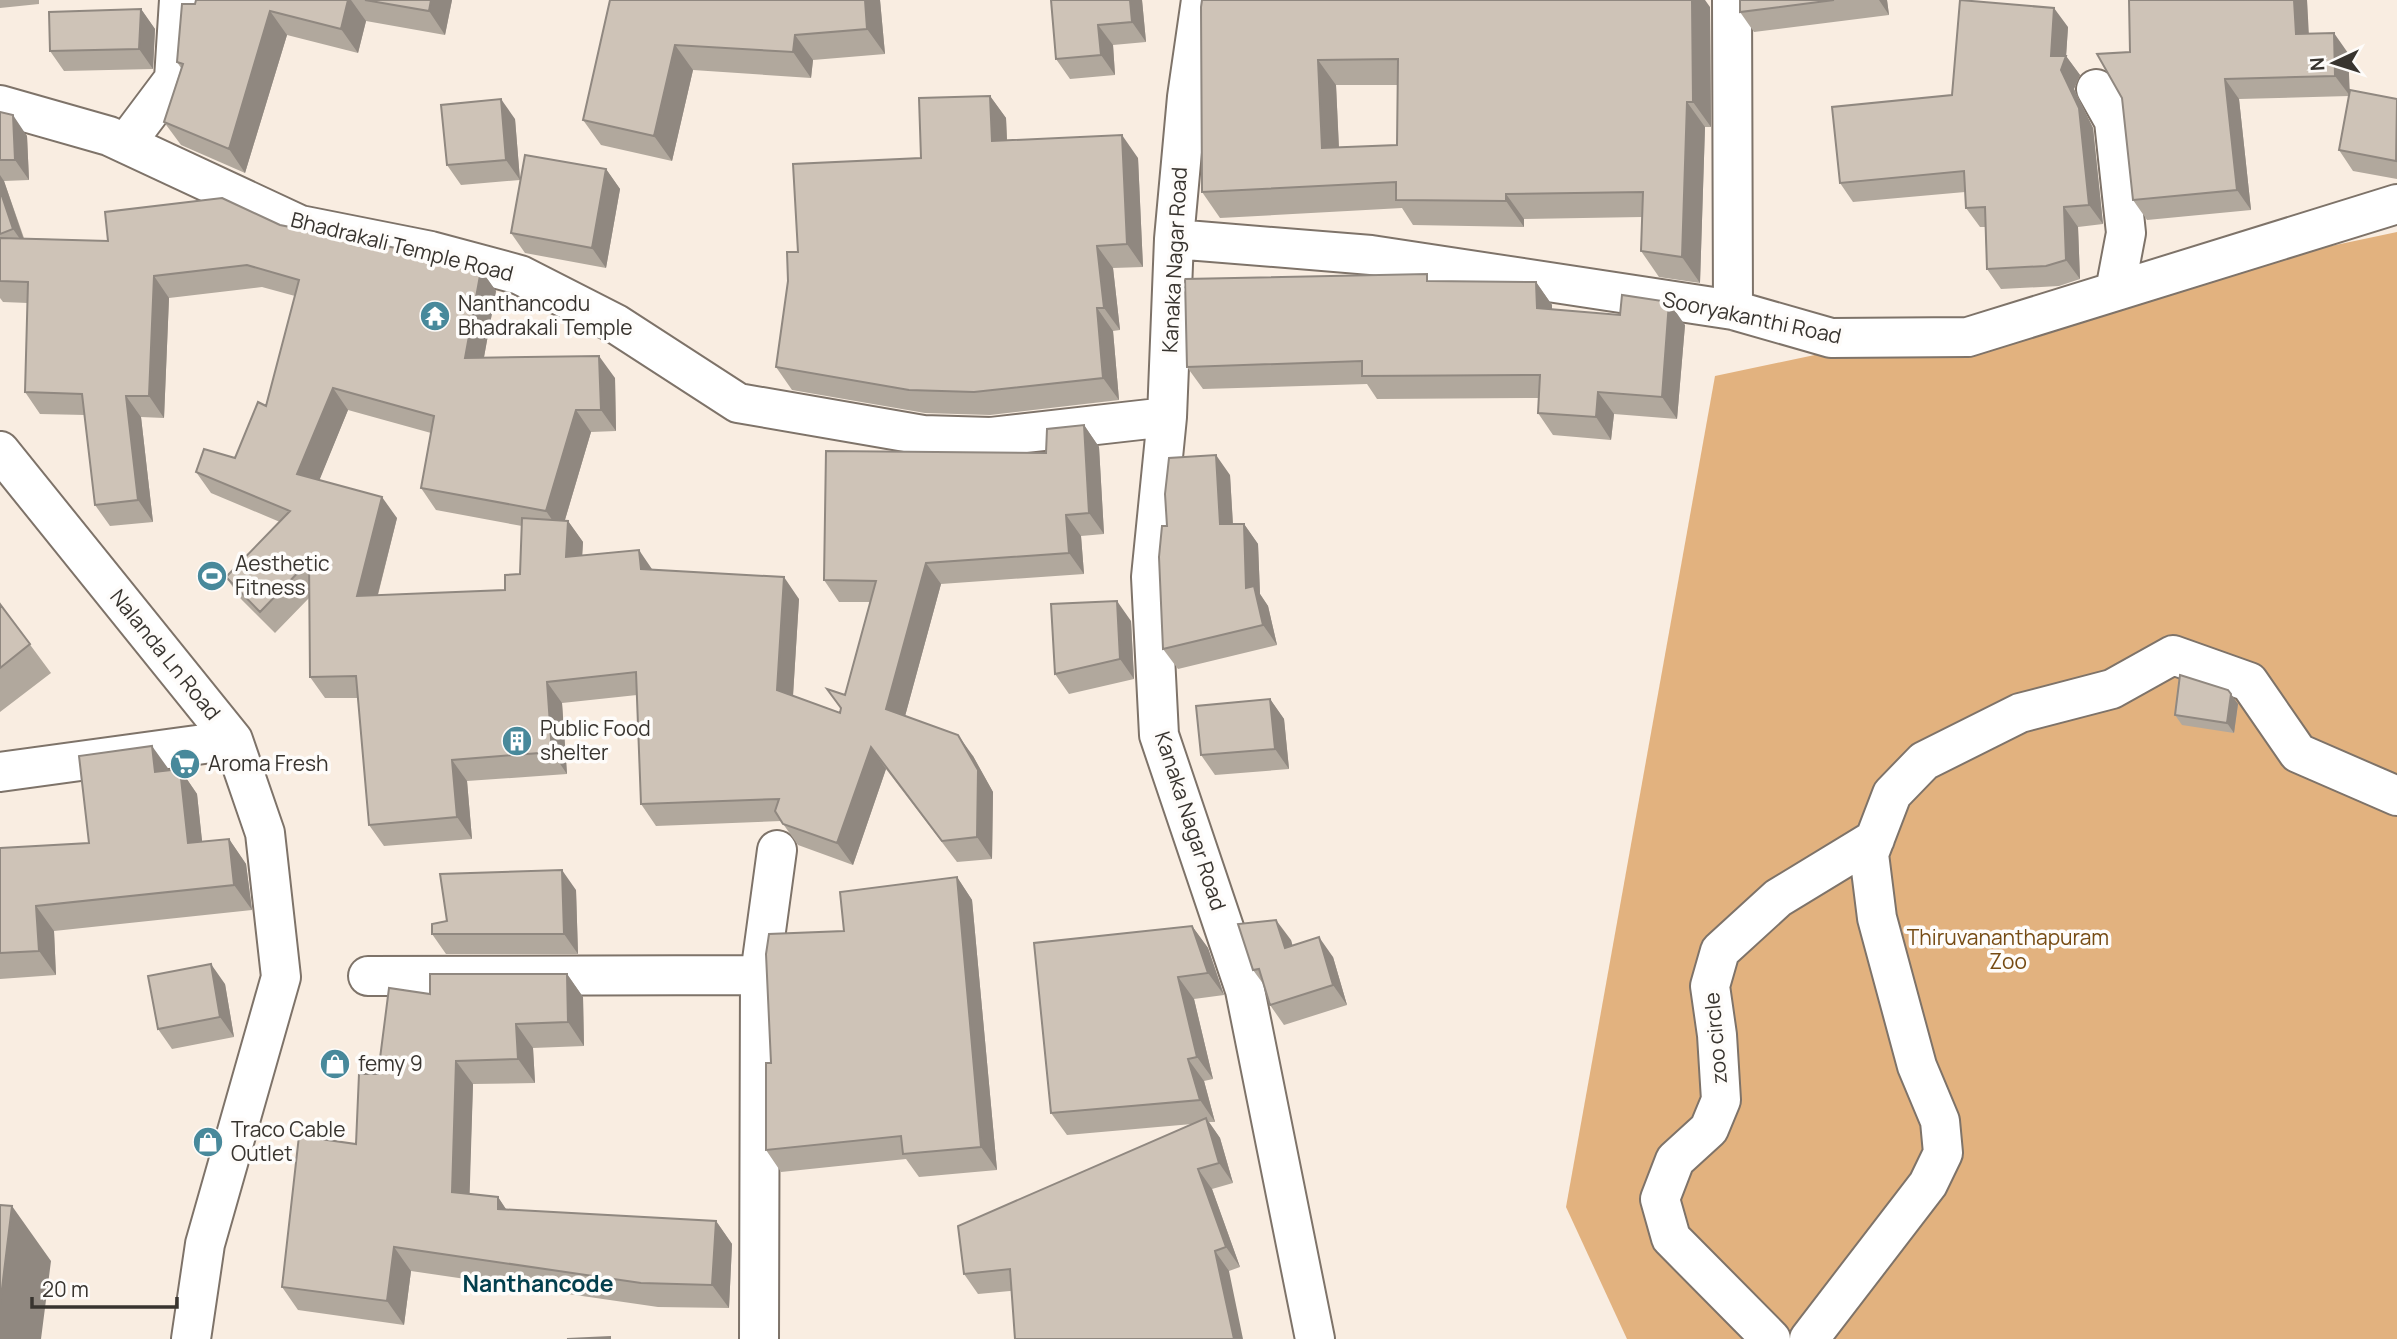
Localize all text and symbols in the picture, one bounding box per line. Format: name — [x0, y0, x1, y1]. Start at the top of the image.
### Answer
north arrow — [2299, 28, 2369, 98]
text: N — [2304, 56, 2330, 72]
street label: Kanaka Nagar Road — [1155, 166, 1193, 354]
street label: Bhadrakali Temple Road — [288, 205, 517, 287]
street label: Sooryakanthi Road — [1660, 284, 1844, 350]
place label: Nanthancodu Bhadrakali Temple — [458, 289, 633, 341]
temple icon: Nanthancodu Bhadrakali Temple — [418, 299, 452, 333]
place label: Aesthetic Fitness — [235, 549, 330, 601]
sports icon: Aesthetic Fitness — [195, 559, 229, 593]
street label: Nalanda Ln Road — [104, 583, 227, 726]
place label: Public Food shelter — [540, 714, 651, 766]
building icon: Public Food shelter — [500, 724, 534, 758]
street label: Kanaka Nagar Road — [1149, 728, 1233, 914]
supermarket icon: Aroma Fresh — [168, 747, 202, 781]
place label: Aroma Fresh — [208, 749, 328, 777]
park label: Thiruvananthapuram Zoo — [1907, 923, 2109, 975]
street label: zoo circle — [1697, 991, 1733, 1085]
shop icon: femy 9 — [318, 1047, 352, 1081]
place label: femy 9 — [358, 1049, 423, 1077]
place label: Traco Cable Outlet — [231, 1115, 346, 1167]
shop icon: Traco Cable Outlet — [191, 1125, 225, 1159]
scale bar — [32, 1266, 177, 1310]
district label: Nanthancode — [462, 1267, 614, 1299]
text: 20 m — [42, 1275, 89, 1303]

